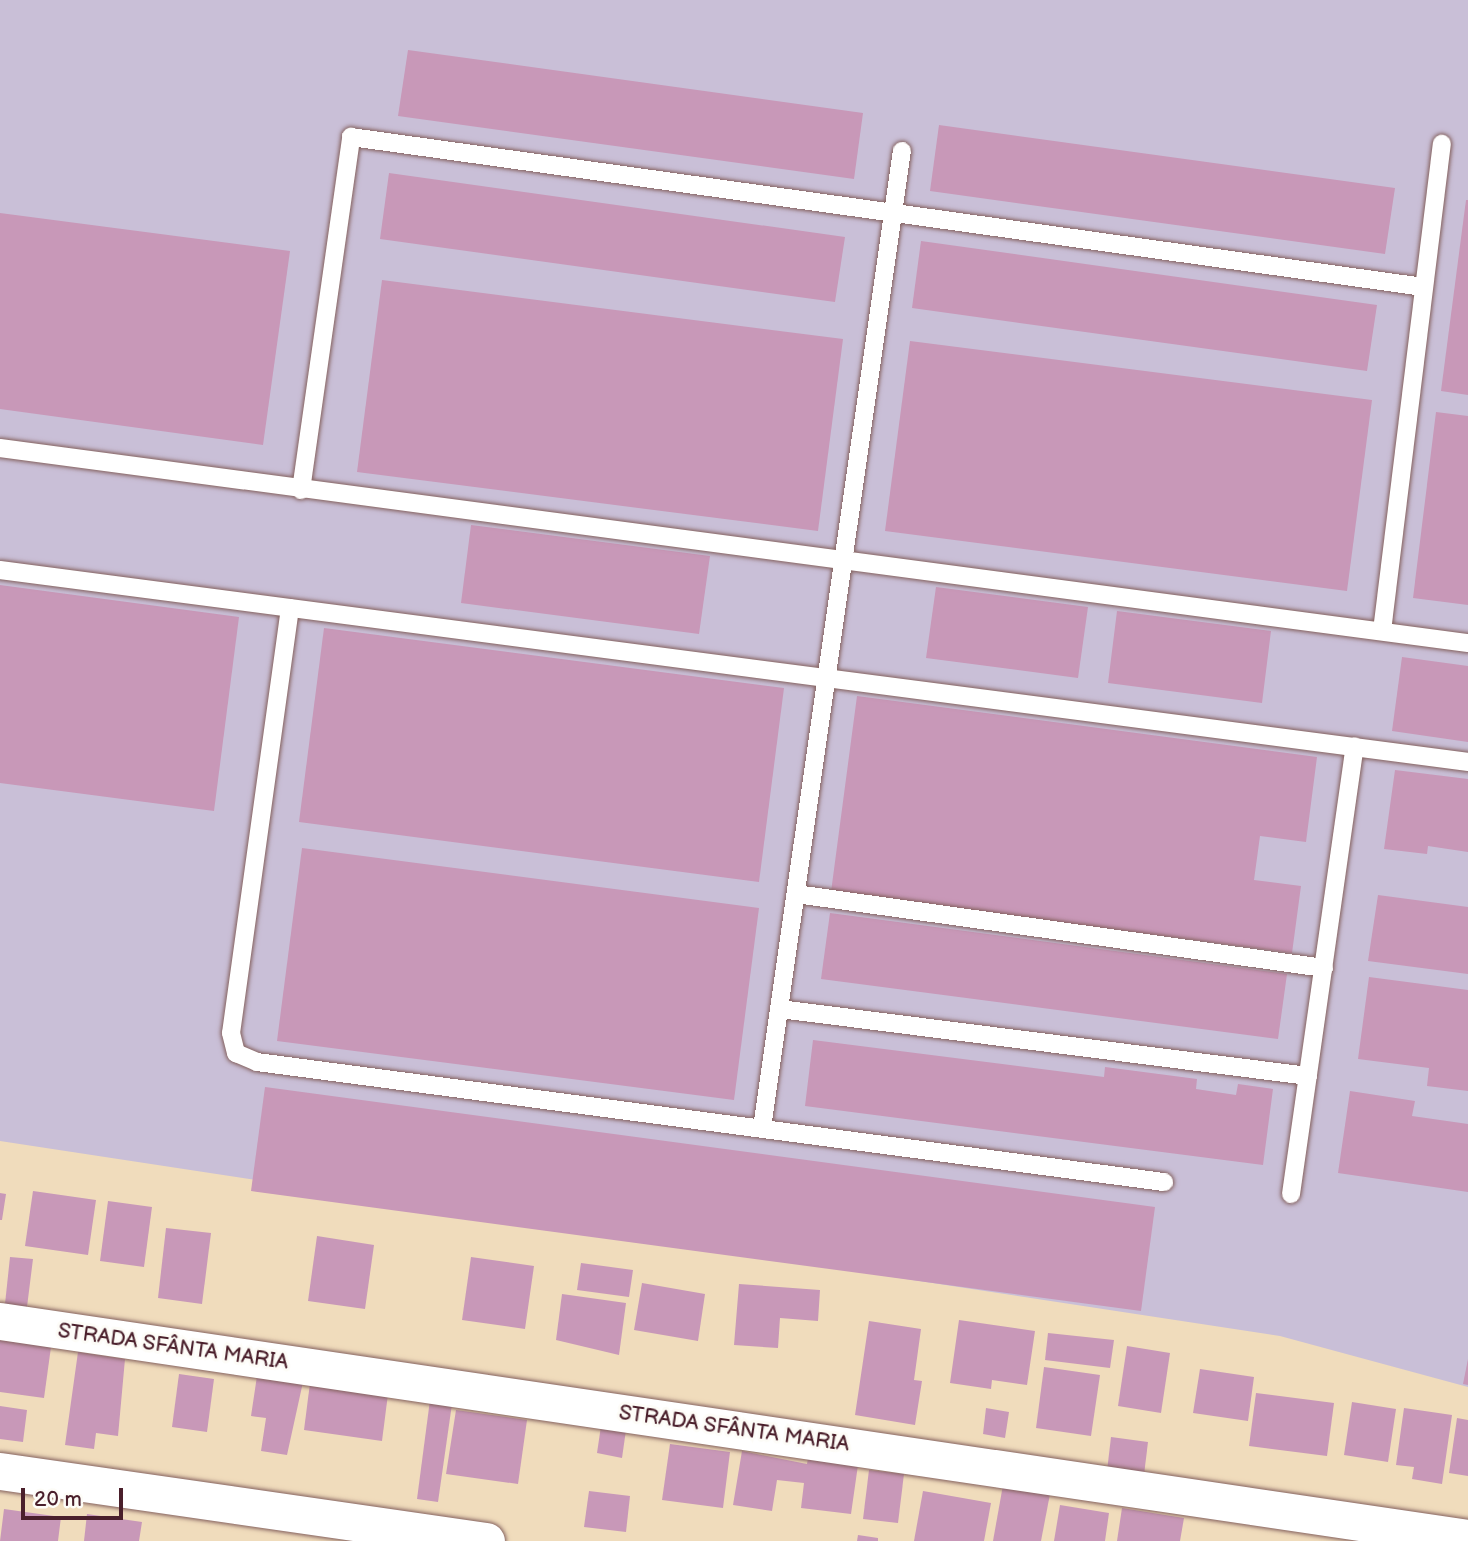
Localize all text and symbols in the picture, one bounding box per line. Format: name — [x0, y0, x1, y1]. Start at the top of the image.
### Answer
street label: STRADA SFÂNTA MARIA — [56, 1318, 290, 1376]
street label: STRADA SFÂNTA MARIA — [617, 1400, 851, 1458]
scale bar — [24, 1474, 126, 1518]
text: 20 m — [34, 1487, 82, 1512]

